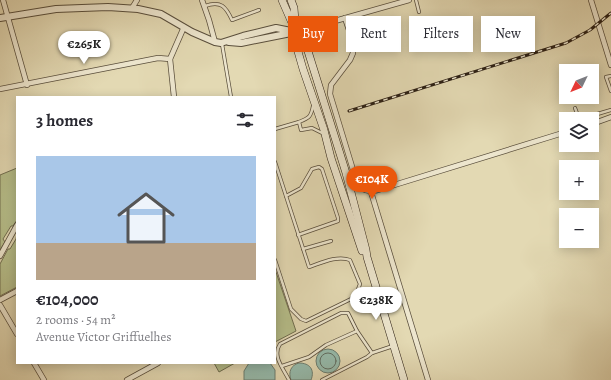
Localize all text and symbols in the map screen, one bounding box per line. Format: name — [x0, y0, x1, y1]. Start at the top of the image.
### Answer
chip: Buy — [288, 16, 338, 52]
chip: Rent — [346, 16, 401, 52]
chip: Filters — [409, 16, 473, 52]
chip: New — [481, 16, 535, 52]
pin: €265K — [56, 31, 112, 65]
text: €265K — [67, 35, 101, 52]
north arrow — [559, 64, 599, 104]
map controls — [559, 64, 599, 248]
text: 3 homes — [36, 109, 93, 132]
icon: filters — [234, 109, 256, 131]
button: layers — [559, 112, 599, 152]
button: + — [559, 160, 599, 200]
pin: €104K — [344, 166, 400, 200]
text: €104K — [355, 170, 389, 187]
icon: home — [110, 182, 182, 254]
button: − — [559, 208, 599, 248]
pin: €238K — [348, 287, 404, 321]
text: €104,000 — [36, 288, 99, 311]
text: €238K — [359, 291, 393, 308]
text: 2 rooms · 54 m² — [36, 311, 115, 328]
text: Avenue Victor Griffuelhes — [36, 328, 171, 345]

